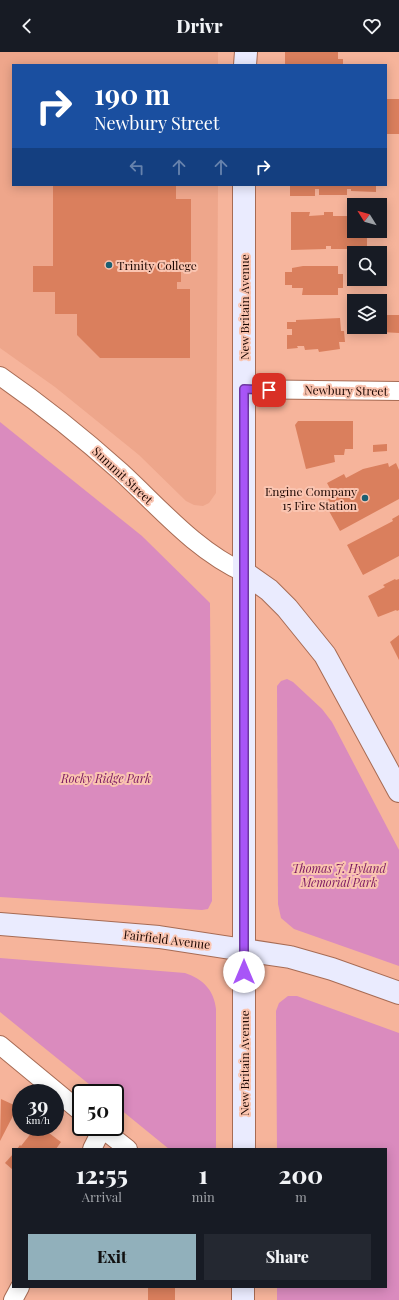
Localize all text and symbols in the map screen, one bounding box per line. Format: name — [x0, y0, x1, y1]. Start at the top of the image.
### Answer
text: Drivr — [176, 14, 223, 38]
icon: back — [16, 15, 38, 37]
icon: heart — [361, 15, 383, 37]
text: 190 m — [94, 75, 170, 112]
icon: right — [28, 80, 80, 132]
text: Newbury Street — [94, 111, 219, 135]
icon: left — [126, 156, 148, 178]
icon: ahead — [168, 156, 190, 178]
icon: ahead — [210, 156, 232, 178]
icon: right — [252, 156, 274, 178]
north arrow — [347, 198, 387, 238]
map controls — [347, 198, 387, 334]
button: search — [347, 246, 387, 286]
street label: New Britain Avenue — [236, 254, 252, 360]
place label: Trinity College — [117, 257, 197, 273]
marker: Trinity College — [104, 260, 114, 270]
button: layers — [347, 294, 387, 334]
pin — [252, 373, 286, 407]
icon: arrive — [258, 379, 280, 401]
street label: Newbury Street — [304, 381, 389, 399]
street label: Summit Street — [89, 443, 157, 508]
place label: Engine Company 15 Fire Station — [265, 483, 357, 513]
marker: Engine Company 15 Fire Station — [360, 493, 370, 503]
park label: Rocky Ridge Park — [60, 770, 151, 786]
park label: Thomas J. Hyland Memorial Park — [292, 860, 387, 890]
street label: Fairfield Avenue — [123, 926, 211, 952]
position arrow — [223, 951, 265, 993]
street label: New Britain Avenue — [236, 1010, 252, 1116]
speed limit sign: 50 — [72, 1084, 124, 1136]
text: 39 — [28, 1091, 48, 1118]
text: km/h — [26, 1113, 50, 1127]
text: 12:55 — [76, 1158, 128, 1190]
text: 1 — [199, 1158, 208, 1190]
text: 200 — [279, 1158, 323, 1190]
text: Arrival — [82, 1188, 122, 1205]
text: min — [192, 1188, 215, 1205]
text: m — [295, 1188, 307, 1205]
button: Exit — [28, 1234, 196, 1280]
button: Share — [204, 1234, 371, 1280]

